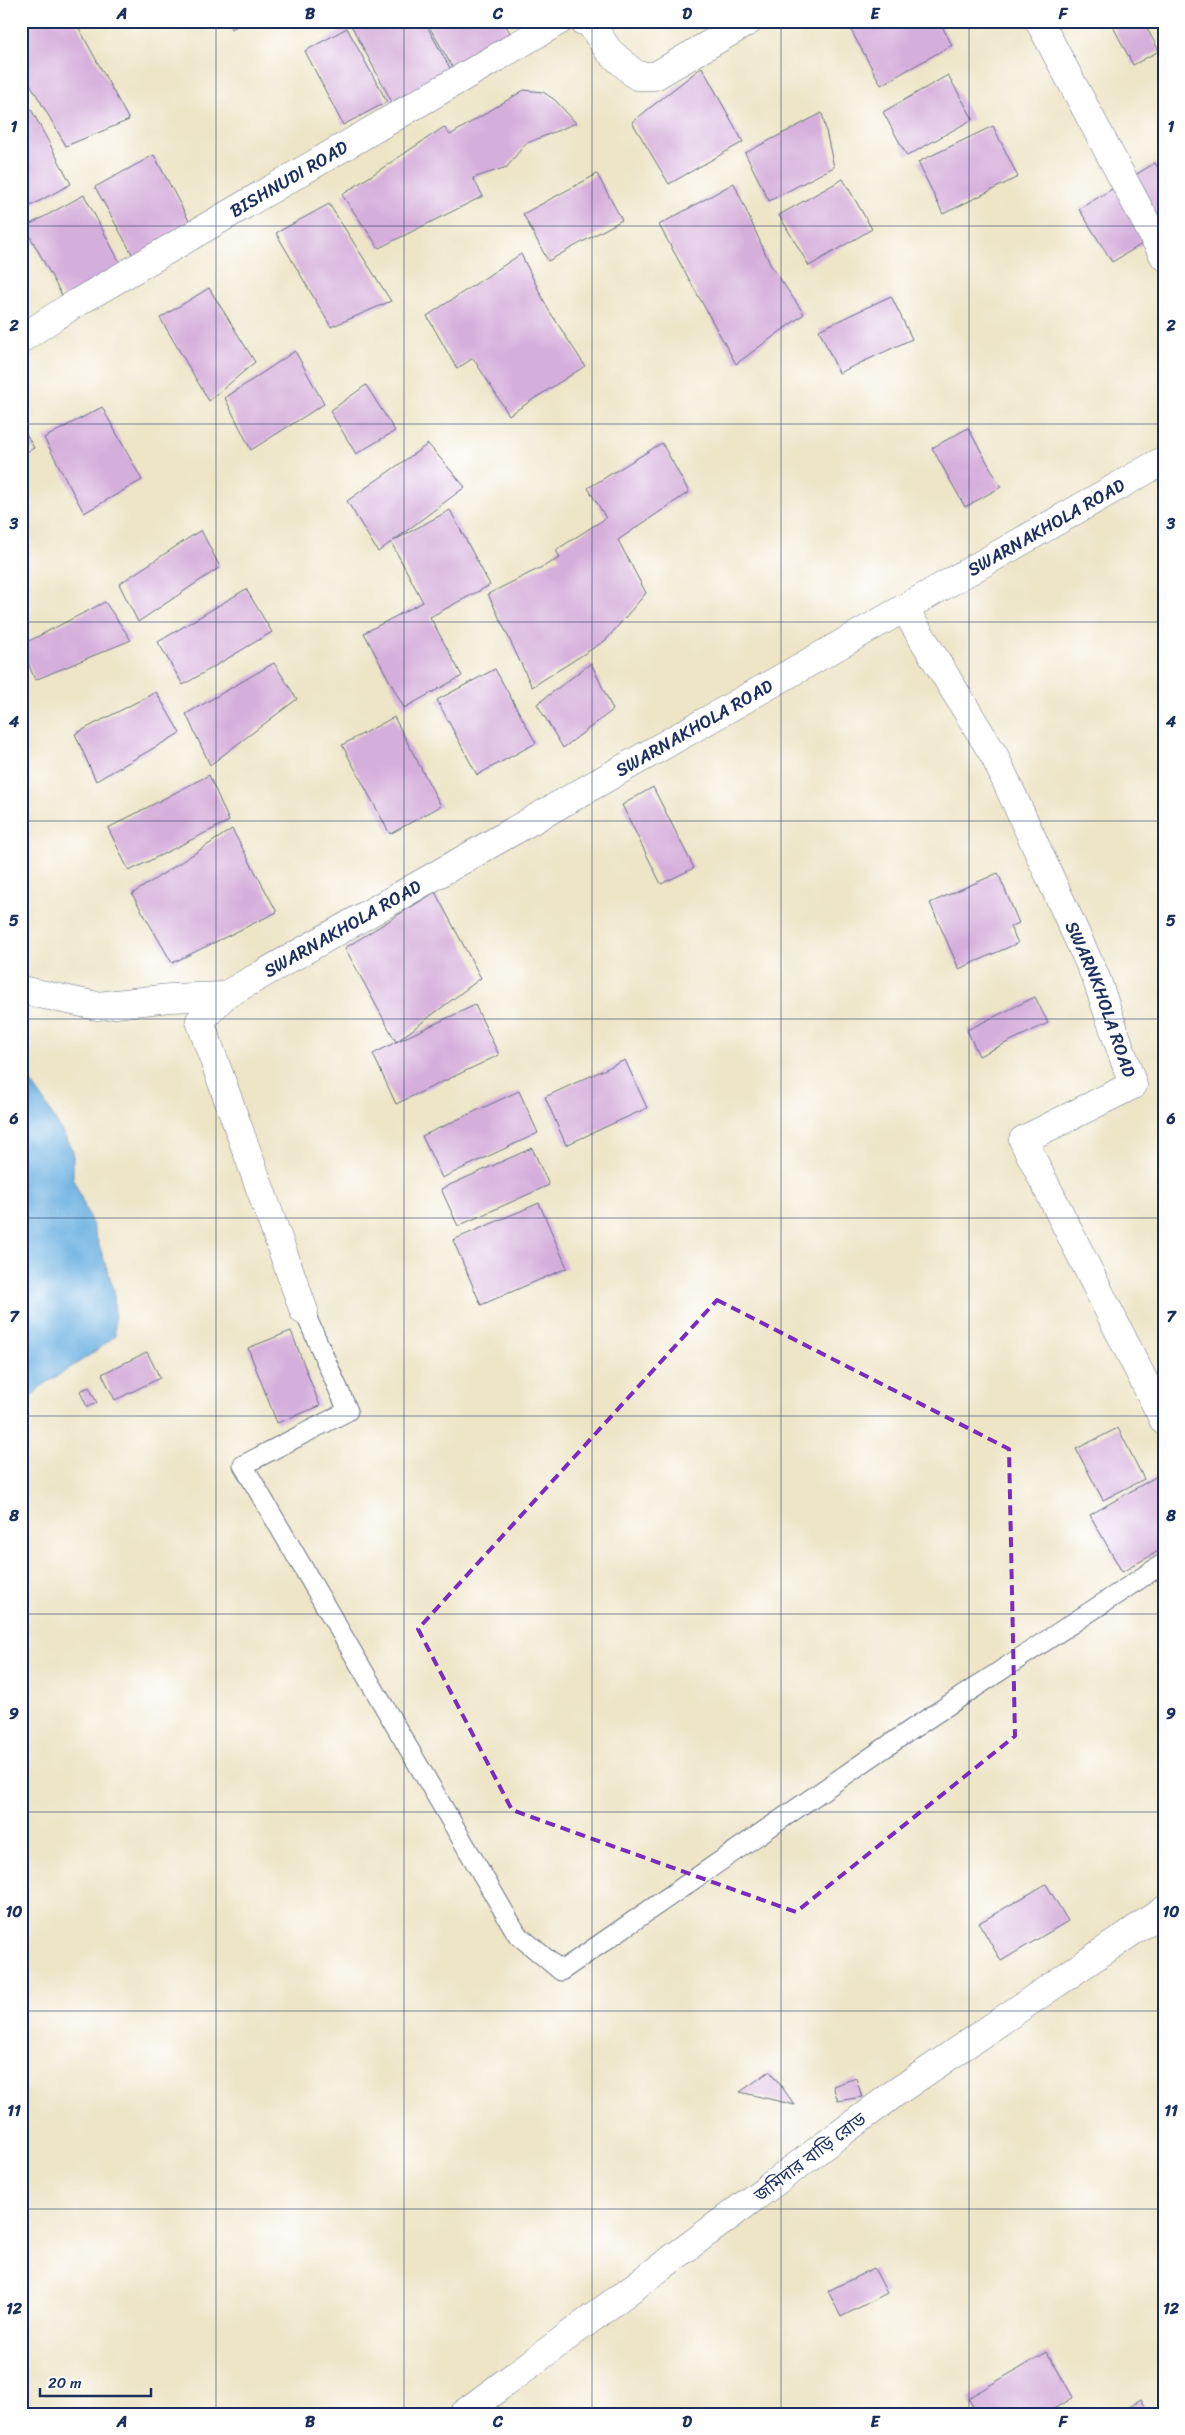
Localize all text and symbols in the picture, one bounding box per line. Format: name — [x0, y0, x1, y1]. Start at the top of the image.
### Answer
text: A — [116, 0, 127, 28]
text: B — [305, 0, 316, 28]
text: C — [492, 0, 504, 28]
text: D — [682, 0, 692, 28]
text: E — [871, 0, 881, 28]
text: F — [1058, 0, 1069, 28]
text: 1 — [11, 112, 18, 141]
text: 1 — [1168, 112, 1175, 141]
street label: BISHNUDI ROAD — [223, 132, 354, 226]
text: 2 — [8, 311, 19, 340]
text: 2 — [1165, 311, 1176, 340]
street label: SWARNAKHOLA ROAD — [961, 469, 1131, 585]
text: 3 — [9, 509, 19, 538]
text: 3 — [1166, 509, 1176, 538]
street label: SWARNAKHOLA ROAD — [609, 670, 779, 786]
text: 4 — [8, 707, 19, 736]
text: 4 — [1165, 707, 1176, 736]
street label: SWARNAKHOLA ROAD — [257, 871, 428, 986]
text: 5 — [9, 906, 19, 935]
text: 5 — [1166, 906, 1176, 935]
street label: SWARNKHOLA ROAD — [1056, 916, 1145, 1082]
text: 6 — [8, 1104, 19, 1133]
text: 6 — [1165, 1104, 1176, 1133]
text: 7 — [9, 1302, 20, 1331]
text: 7 — [1166, 1302, 1177, 1331]
text: 8 — [8, 1501, 19, 1530]
text: 8 — [1165, 1501, 1176, 1530]
text: 9 — [9, 1699, 19, 1728]
text: 9 — [1166, 1699, 1176, 1728]
text: 10 — [6, 1897, 22, 1926]
text: 10 — [1163, 1897, 1179, 1926]
text: 11 — [7, 2096, 21, 2125]
text: 11 — [1164, 2096, 1178, 2125]
street label: জমিদার বাড়ি রোড — [746, 2104, 873, 2211]
text: 12 — [6, 2294, 23, 2323]
text: 12 — [1163, 2294, 1180, 2323]
scale bar — [40, 2365, 151, 2397]
text: 20 m — [48, 2370, 82, 2396]
text: A — [116, 2407, 127, 2435]
text: B — [305, 2407, 316, 2435]
text: C — [492, 2407, 504, 2435]
text: D — [682, 2407, 692, 2435]
text: E — [871, 2407, 881, 2435]
text: F — [1058, 2407, 1069, 2435]

